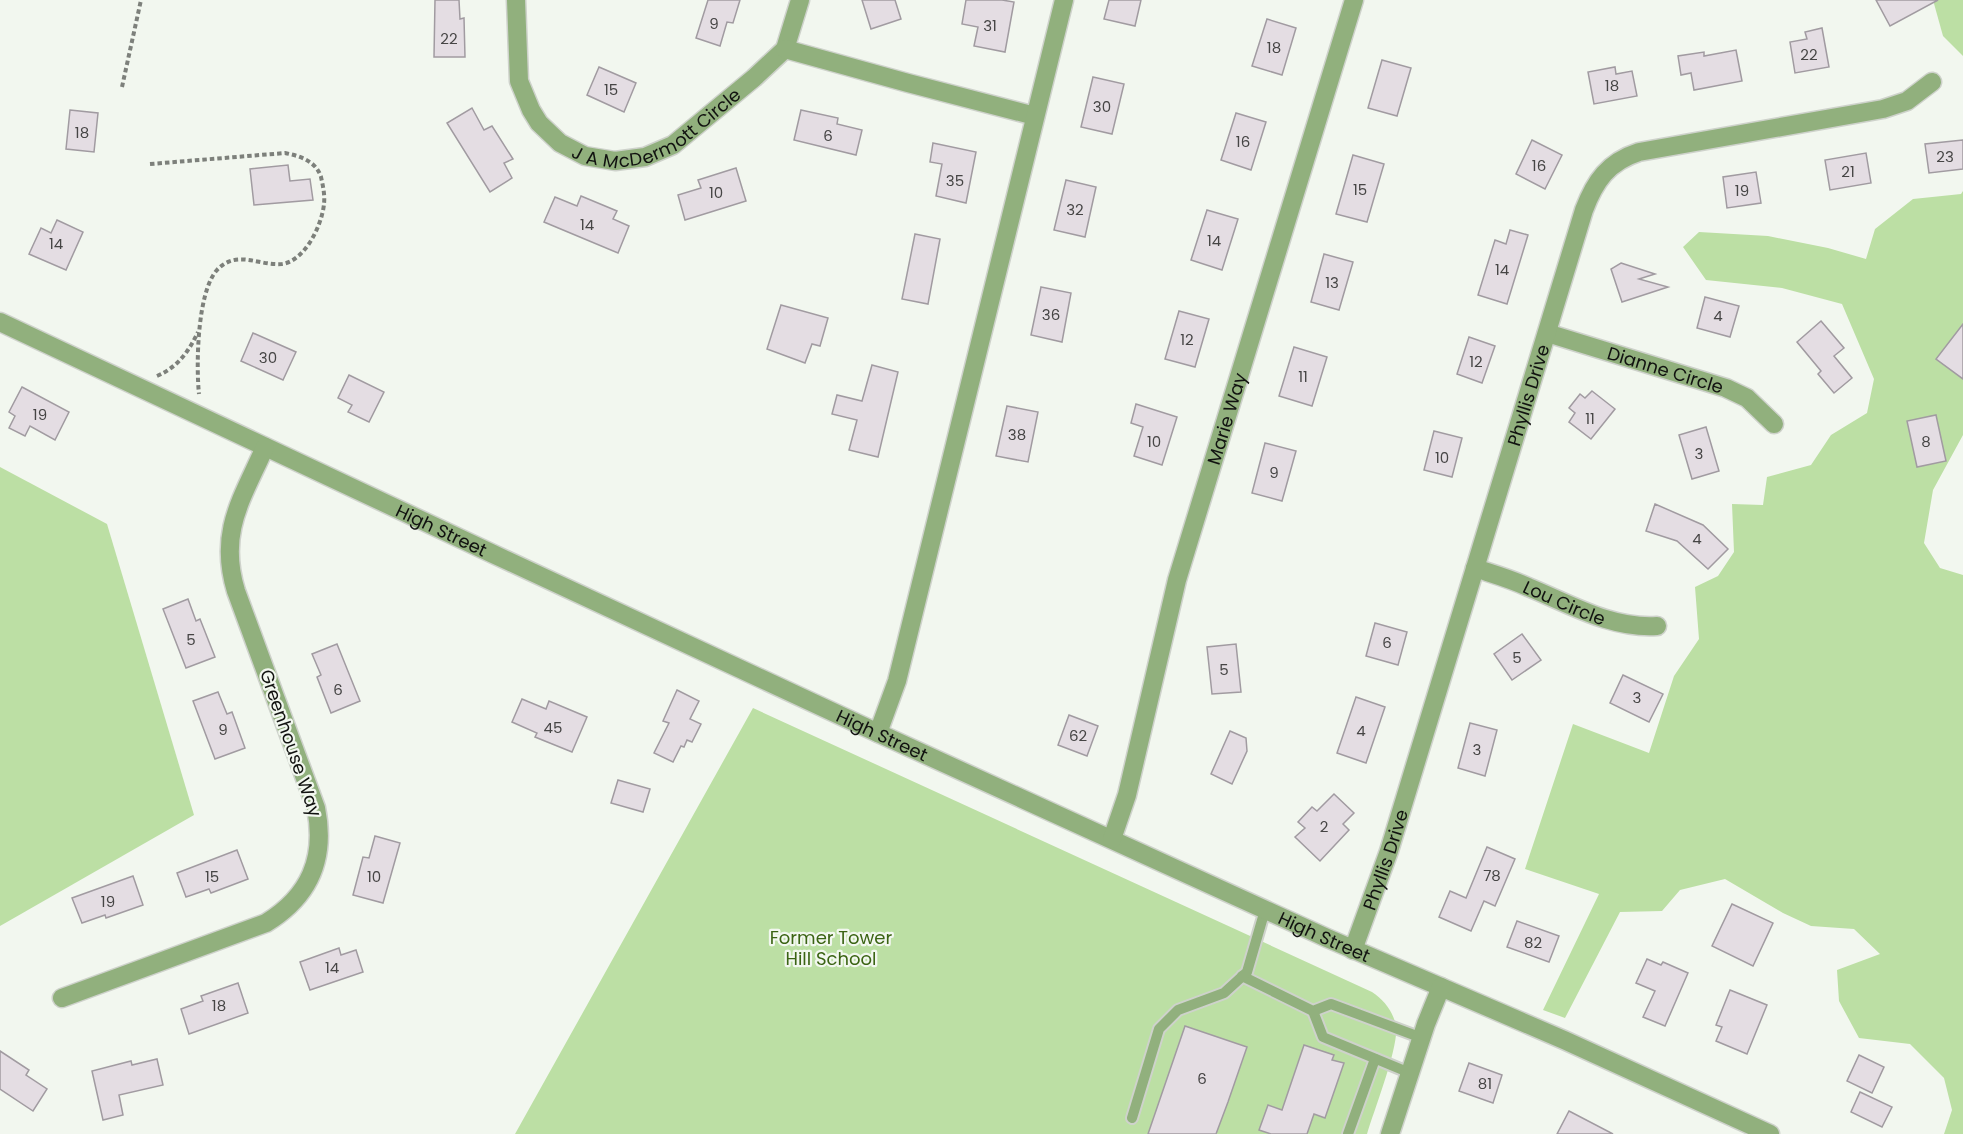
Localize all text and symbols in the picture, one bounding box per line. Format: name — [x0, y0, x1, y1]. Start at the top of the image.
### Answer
house number: 9 — [709, 13, 719, 34]
house number: 31 — [983, 15, 997, 36]
house number: 22 — [440, 28, 458, 49]
house number: 18 — [1267, 37, 1281, 58]
house number: 22 — [1800, 44, 1818, 65]
house number: 18 — [1605, 75, 1619, 96]
house number: 15 — [604, 79, 618, 100]
street label: J A McDermott Circle — [568, 82, 746, 174]
house number: 30 — [1093, 96, 1111, 117]
house number: 18 — [75, 122, 89, 143]
house number: 6 — [823, 125, 833, 146]
house number: 16 — [1236, 131, 1250, 152]
house number: 23 — [1936, 146, 1954, 167]
house number: 16 — [1532, 155, 1546, 176]
house number: 21 — [1841, 161, 1855, 182]
house number: 35 — [946, 170, 964, 191]
house number: 15 — [1353, 179, 1367, 200]
house number: 19 — [1735, 180, 1749, 201]
house number: 10 — [709, 182, 723, 203]
house number: 32 — [1066, 199, 1084, 220]
house number: 14 — [580, 214, 594, 235]
house number: 14 — [1207, 230, 1221, 251]
house number: 14 — [49, 233, 63, 254]
house number: 14 — [1495, 259, 1509, 280]
house number: 13 — [1325, 272, 1339, 293]
house number: 36 — [1042, 304, 1060, 325]
house number: 4 — [1713, 305, 1723, 326]
house number: 12 — [1180, 329, 1194, 350]
street label: Dianne Circle — [1605, 340, 1727, 399]
street label: Phyllis Drive — [1501, 341, 1555, 449]
house number: 30 — [259, 347, 277, 368]
house number: 12 — [1469, 351, 1483, 372]
house number: 11 — [1298, 366, 1308, 387]
street label: Marie Way — [1200, 370, 1252, 468]
house number: 19 — [33, 404, 47, 425]
house number: 11 — [1585, 408, 1595, 429]
house number: 38 — [1008, 424, 1026, 445]
house number: 10 — [1147, 431, 1161, 452]
house number: 8 — [1921, 431, 1931, 452]
house number: 3 — [1695, 443, 1703, 464]
house number: 10 — [1435, 447, 1449, 468]
house number: 9 — [1269, 462, 1279, 483]
street label: High Street — [392, 498, 491, 562]
house number: 4 — [1692, 528, 1702, 549]
street label: Lou Circle — [1519, 574, 1609, 631]
house number: 5 — [186, 629, 196, 650]
house number: 6 — [1382, 632, 1392, 653]
house number: 5 — [1512, 647, 1522, 668]
house number: 5 — [1219, 659, 1229, 680]
street label: Greenhouse Way — [254, 666, 328, 820]
house number: 6 — [333, 679, 343, 700]
house number: 3 — [1633, 687, 1641, 708]
street label: High Street — [832, 703, 932, 767]
house number: 45 — [544, 717, 562, 738]
house number: 9 — [218, 719, 228, 740]
house number: 4 — [1356, 720, 1366, 741]
house number: 62 — [1069, 725, 1087, 746]
house number: 3 — [1473, 739, 1481, 760]
street label: Phyllis Drive — [1356, 806, 1413, 913]
house number: 2 — [1320, 816, 1328, 837]
house number: 78 — [1483, 865, 1501, 886]
house number: 15 — [205, 866, 219, 887]
house number: 10 — [367, 866, 381, 887]
house number: 19 — [101, 891, 115, 912]
street label: High Street — [1274, 905, 1374, 968]
park label: Former Tower Hill School — [770, 925, 892, 971]
house number: 82 — [1524, 932, 1542, 953]
house number: 14 — [325, 957, 339, 978]
house number: 18 — [212, 995, 226, 1016]
house number: 6 — [1197, 1068, 1207, 1089]
house number: 81 — [1478, 1073, 1492, 1094]

